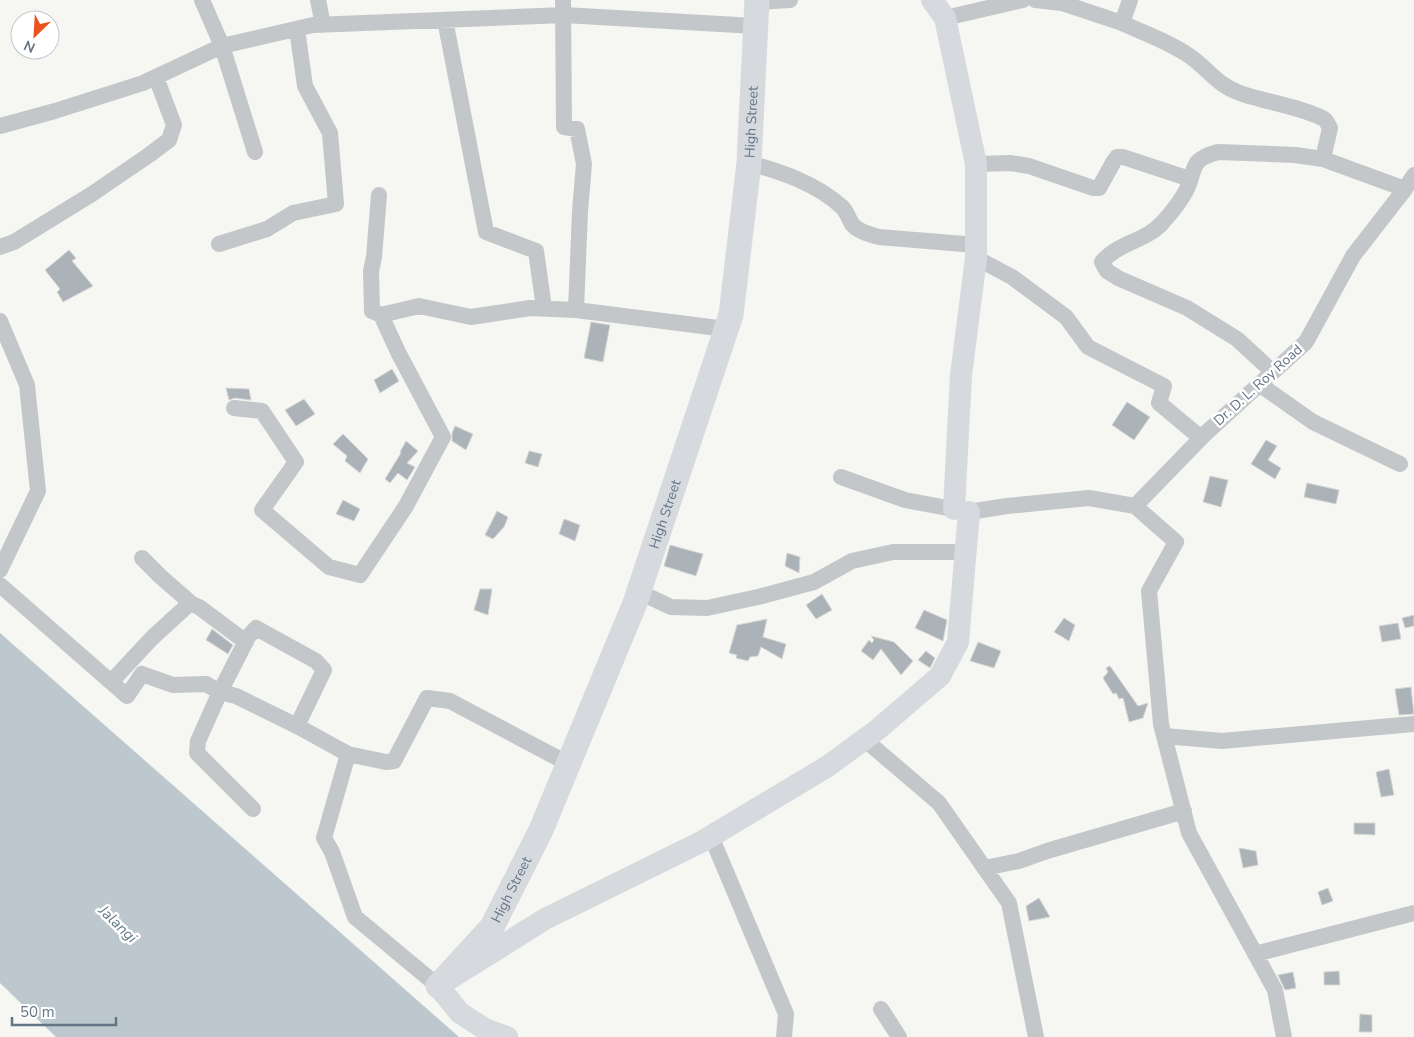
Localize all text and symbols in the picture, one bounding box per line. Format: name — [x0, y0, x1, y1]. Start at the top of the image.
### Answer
north arrow — [10, 10, 60, 60]
text: N — [21, 36, 38, 57]
street label: High Street — [740, 86, 762, 158]
street label: Dr. D. L. Roy Road — [1210, 340, 1306, 430]
street label: High Street — [644, 477, 685, 551]
street label: High Street — [486, 853, 536, 926]
water label: Jalangi — [94, 900, 142, 948]
scale bar — [12, 994, 116, 1026]
text: 50 m — [20, 1002, 55, 1022]

